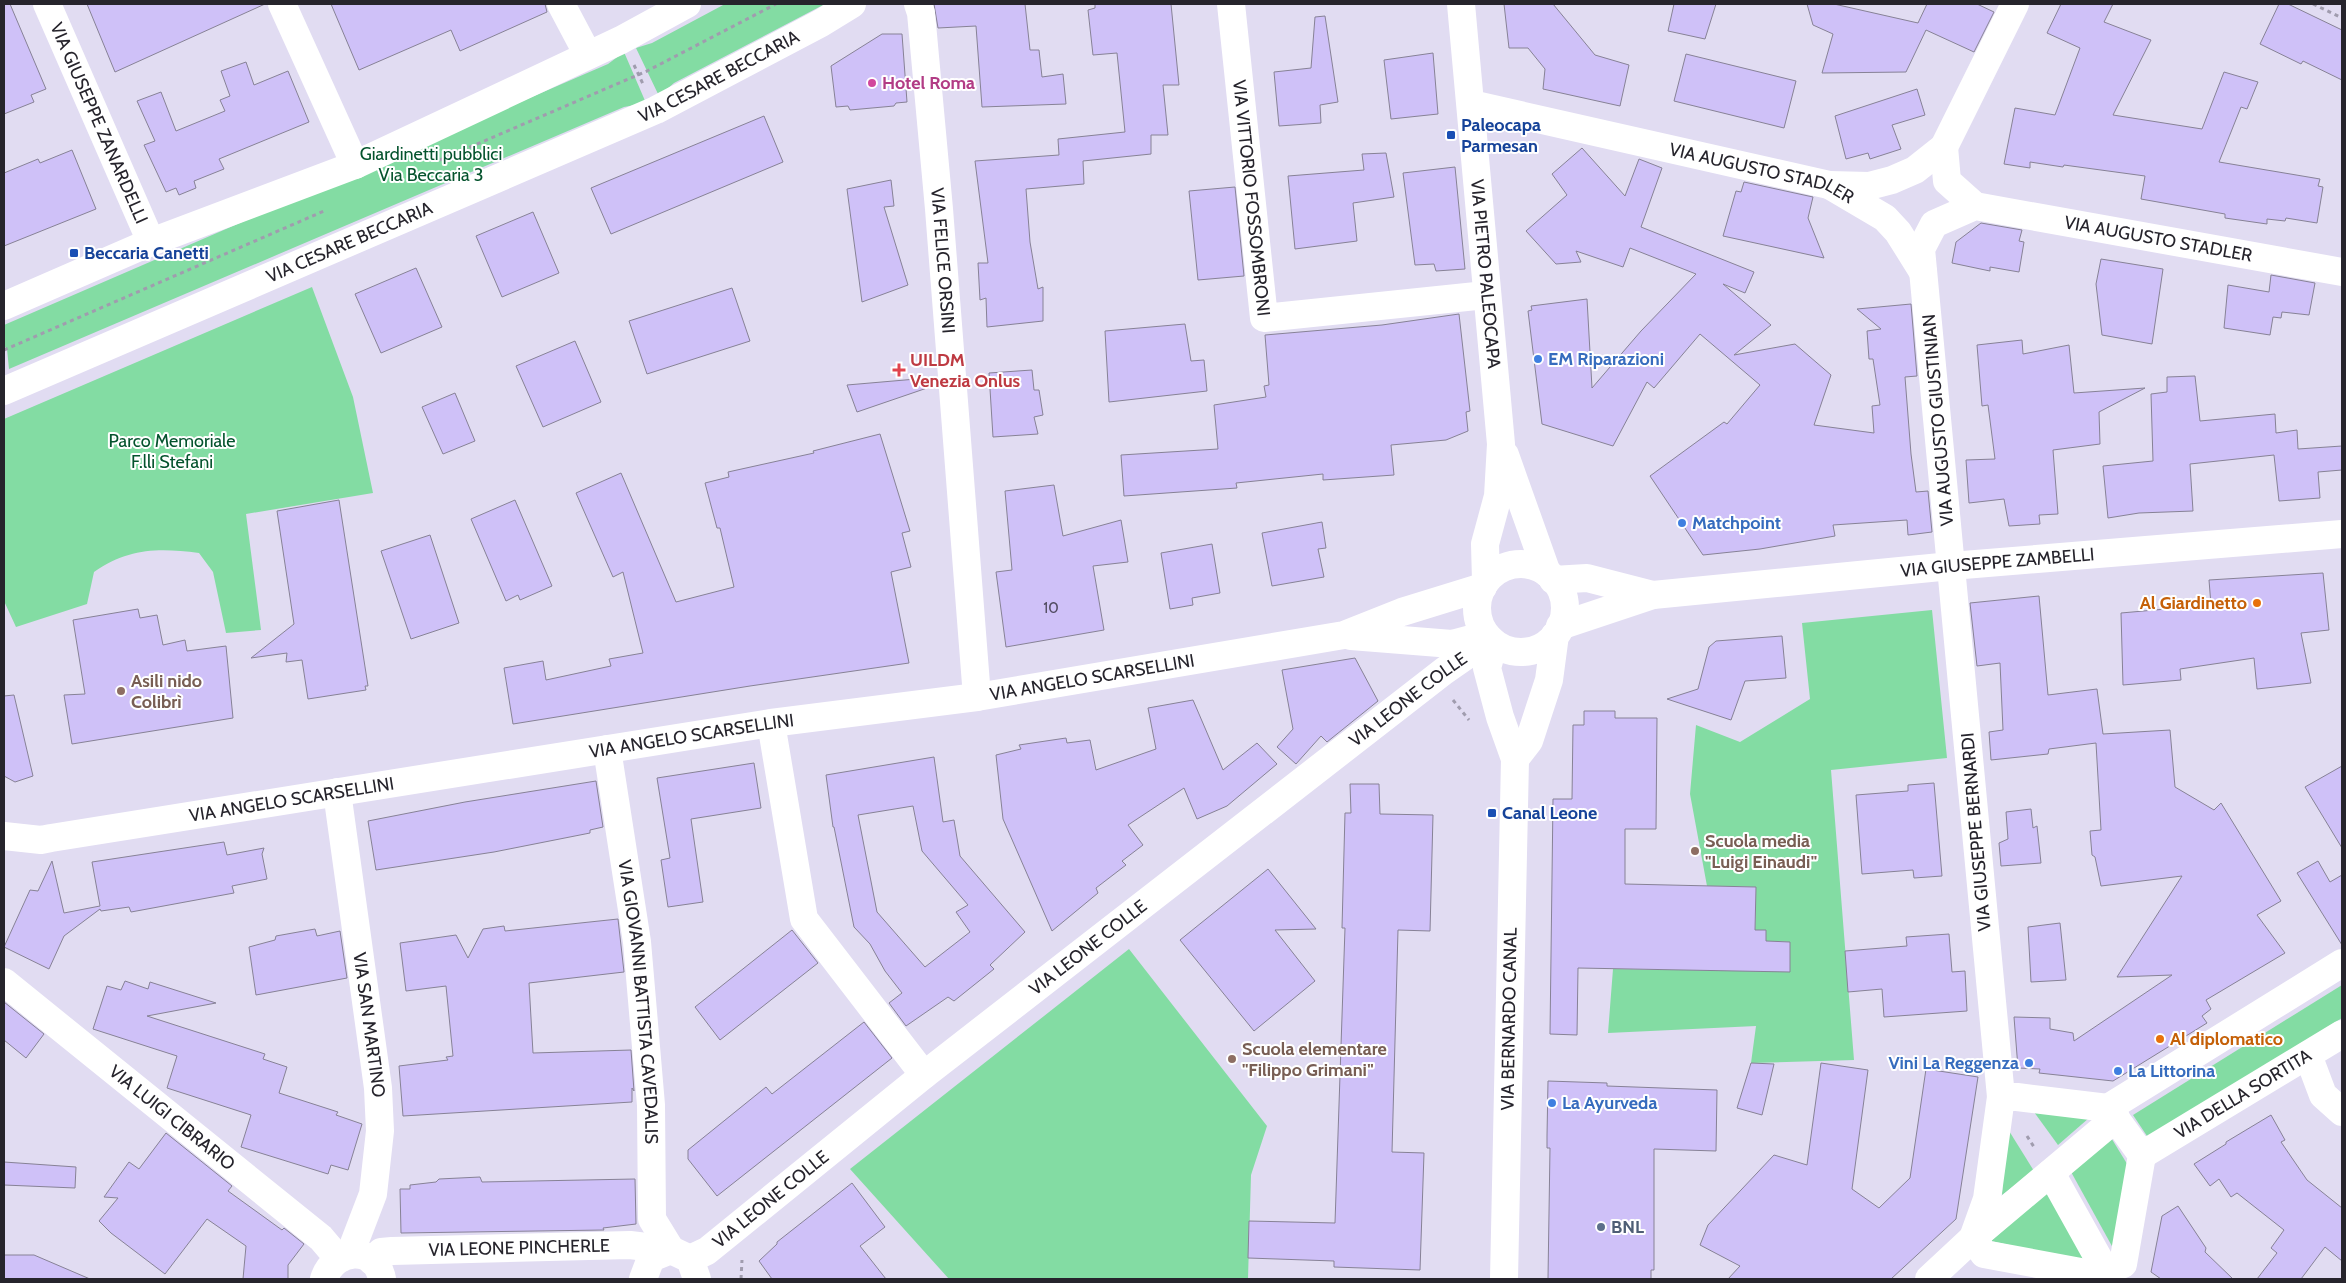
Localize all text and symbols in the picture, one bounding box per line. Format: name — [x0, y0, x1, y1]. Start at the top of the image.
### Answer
street label: VIA GIUSEPPE ZANARDELLI — [46, 19, 153, 227]
street label: VIA CESARE BECCARIA — [635, 26, 803, 127]
place label: Hotel Roma — [882, 72, 975, 94]
marker: Hotel Roma — [866, 77, 878, 89]
street label: VIA VITTORIO FOSSOMBRONI — [1228, 79, 1275, 317]
place label: Paleocapa Parmesan — [1461, 114, 1541, 157]
marker: Paleocapa Parmesan — [1445, 129, 1457, 141]
street label: VIA AUGUSTO STADLER — [1667, 138, 1858, 208]
park label: Giardinetti pubblici Via Beccaria 3 — [360, 143, 502, 186]
street label: VIA PIETRO PALEOCAPA — [1466, 178, 1505, 370]
street label: VIA FELICE ORSINI — [926, 187, 960, 334]
street label: VIA CESARE BECCARIA — [263, 197, 436, 288]
street label: VIA AUGUSTO STADLER — [2063, 211, 2254, 267]
place label: Beccaria Canetti — [84, 242, 209, 264]
marker: Beccaria Canetti — [68, 247, 80, 259]
street label: VIA AUGUSTO GIUSTINIAN — [1918, 313, 1958, 527]
place label: EM Riparazioni — [1548, 348, 1664, 370]
place label: UILDM Venezia Onlus — [910, 349, 1021, 392]
marker: EM Riparazioni — [1532, 353, 1544, 365]
marker: UILDM Venezia Onlus — [892, 363, 906, 377]
park label: Parco Memoriale F.lli Stefani — [109, 430, 235, 473]
place label: Matchpoint — [1692, 512, 1781, 534]
marker: Matchpoint — [1676, 517, 1688, 529]
street label: VIA GIUSEPPE ZAMBELLI — [1899, 543, 2095, 582]
place label: Al Giardinetto — [2140, 592, 2247, 614]
marker: Al Giardinetto — [2251, 597, 2263, 609]
house number: 10 — [1043, 599, 1059, 617]
street label: VIA LEONE COLLE — [1345, 647, 1471, 752]
street label: VIA ANGELO SCARSELLINI — [988, 649, 1196, 706]
place label: Asili nido Colibrì — [131, 670, 202, 713]
marker: Asili nido Colibrì — [115, 685, 127, 697]
street label: VIA ANGELO SCARSELLINI — [587, 709, 795, 763]
street label: VIA GIUSEPPE BERNARDI — [1956, 732, 1996, 932]
street label: VIA ANGELO SCARSELLINI — [188, 772, 396, 827]
place label: Canal Leone — [1502, 802, 1597, 824]
marker: Canal Leone — [1486, 807, 1498, 819]
place label: Scuola media "Luigi Einaudi" — [1705, 830, 1817, 873]
marker: Scuola media "Luigi Einaudi" — [1689, 845, 1701, 857]
street label: VIA GIOVANNI BATTISTA CAVEDALIS — [613, 858, 662, 1144]
street label: VIA LEONE COLLE — [1025, 895, 1151, 1000]
street label: VIA BERNARDO CANAL — [1496, 927, 1522, 1111]
street label: VIA SAN MARTINO — [348, 951, 389, 1098]
place label: Al diplomatico — [2170, 1028, 2283, 1050]
marker: Al diplomatico — [2154, 1033, 2166, 1045]
place label: Scuola elementare "Filippo Grimani" — [1242, 1038, 1387, 1081]
street label: VIA DELLA SORTITA — [2171, 1044, 2315, 1144]
place label: Vini La Reggenza — [1888, 1052, 2019, 1074]
marker: Scuola elementare "Filippo Grimani" — [1226, 1053, 1238, 1065]
marker: Vini La Reggenza — [2023, 1057, 2035, 1069]
street label: VIA LUIGI CIBRARIO — [105, 1060, 240, 1175]
place label: La Littorina — [2128, 1060, 2215, 1082]
marker: La Littorina — [2112, 1065, 2124, 1077]
place label: La Ayurveda — [1562, 1092, 1657, 1114]
marker: La Ayurveda — [1546, 1097, 1558, 1109]
street label: VIA LEONE COLLE — [708, 1146, 833, 1253]
place label: BNL — [1611, 1216, 1644, 1238]
marker: BNL — [1595, 1221, 1607, 1233]
street label: VIA LEONE PINCHERLE — [428, 1235, 610, 1261]

